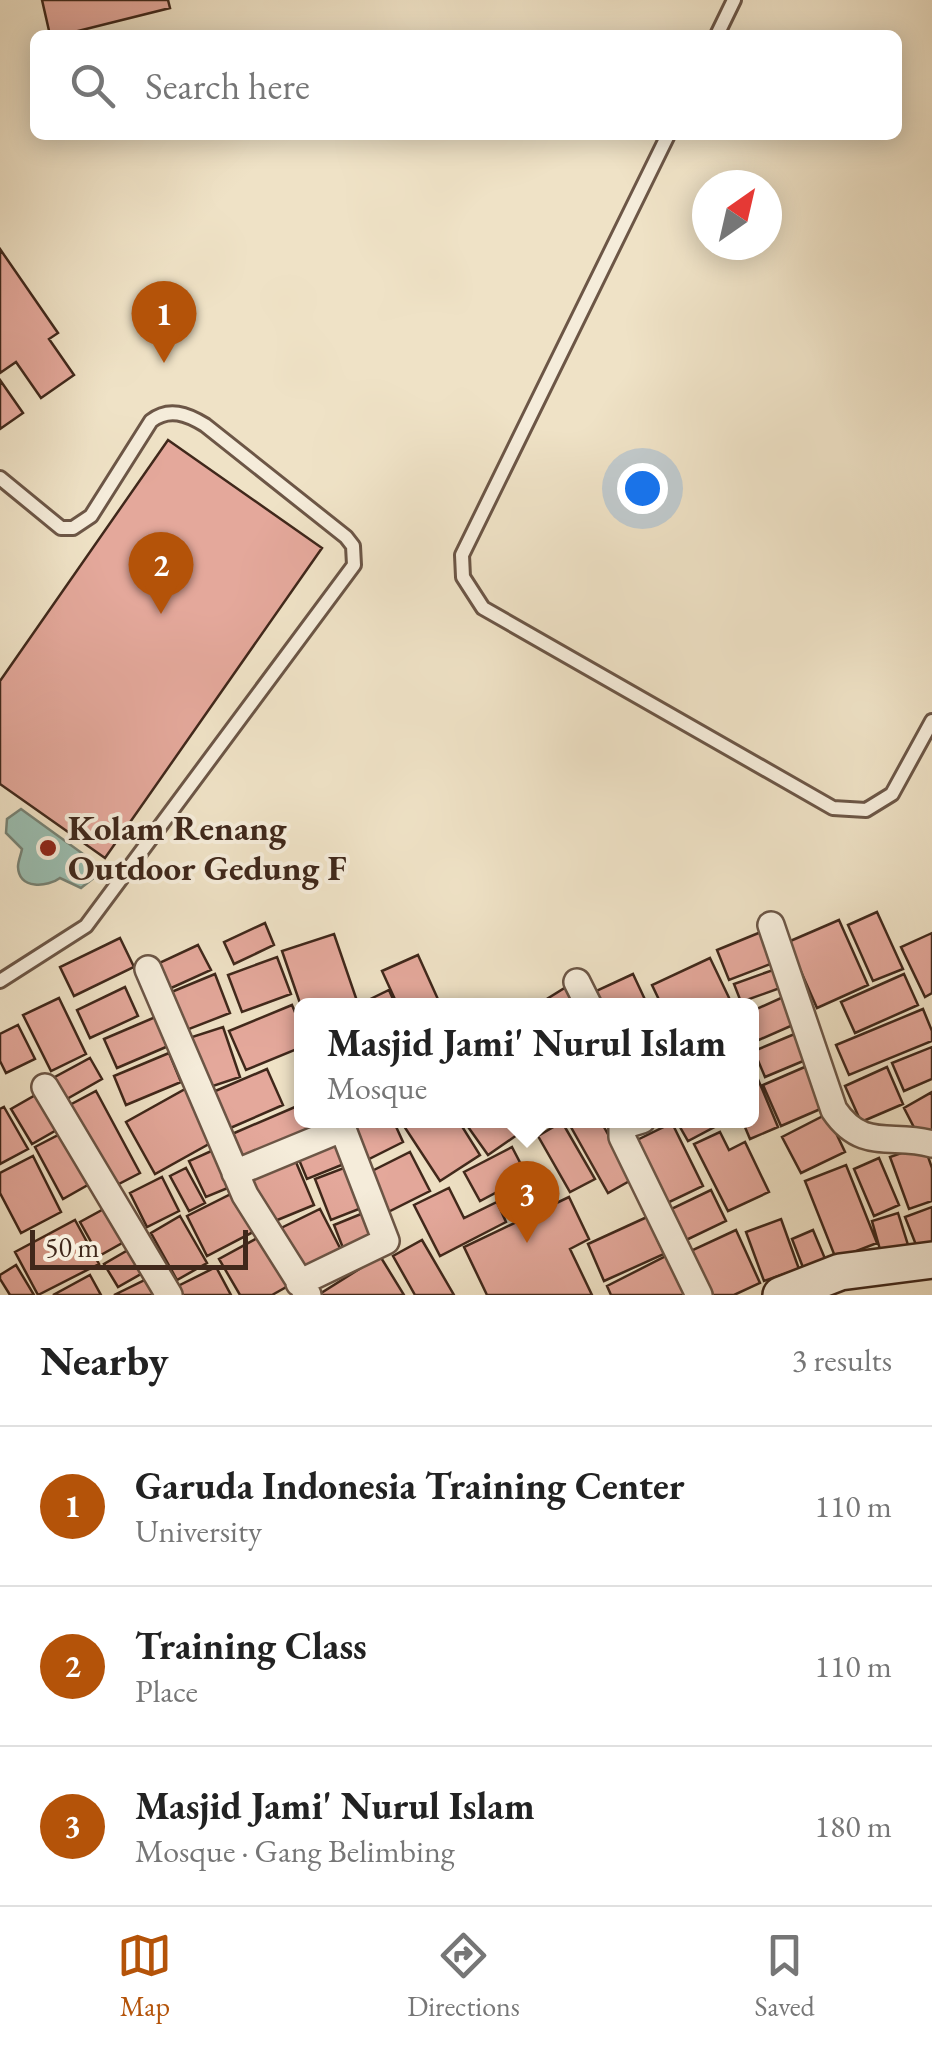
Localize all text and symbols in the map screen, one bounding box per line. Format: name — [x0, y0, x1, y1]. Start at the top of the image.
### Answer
search box — [30, 30, 902, 140]
icon: search — [65, 58, 120, 113]
text: Search here — [145, 61, 310, 110]
north arrow — [692, 170, 782, 260]
pin: 1 — [132, 280, 196, 363]
your location — [617, 463, 668, 514]
pin: 2 — [128, 532, 194, 614]
place label: Kolam Renang Outdoor Gedung F — [68, 805, 347, 890]
marker: Kolam Renang Outdoor Gedung F — [37, 837, 59, 859]
popup — [294, 998, 759, 1128]
text: Masjid Jami' Nurul Islam — [327, 1018, 726, 1067]
text: Mosque — [327, 1067, 427, 1109]
pin: 3 — [494, 1160, 560, 1243]
scale bar — [30, 1225, 248, 1270]
text: 50 m — [45, 1229, 99, 1265]
text: Nearby — [40, 1333, 169, 1388]
text: 3 results — [792, 1339, 892, 1381]
text: Garuda Indonesia Training Center — [135, 1461, 685, 1510]
text: 1 — [64, 1485, 81, 1527]
text: 110 m — [815, 1485, 892, 1527]
text: University — [135, 1510, 262, 1552]
text: Training Class — [135, 1621, 367, 1670]
text: 2 — [64, 1645, 81, 1687]
text: 110 m — [815, 1645, 892, 1687]
text: Place — [135, 1670, 198, 1712]
text: Masjid Jami' Nurul Islam — [135, 1781, 535, 1830]
text: 3 — [64, 1805, 81, 1847]
text: 180 m — [815, 1805, 892, 1847]
text: Mosque · Gang Belimbing — [135, 1830, 455, 1872]
tab: Map — [117, 1928, 172, 2024]
tab: Directions — [407, 1928, 520, 2024]
tab: Saved — [755, 1928, 815, 2024]

